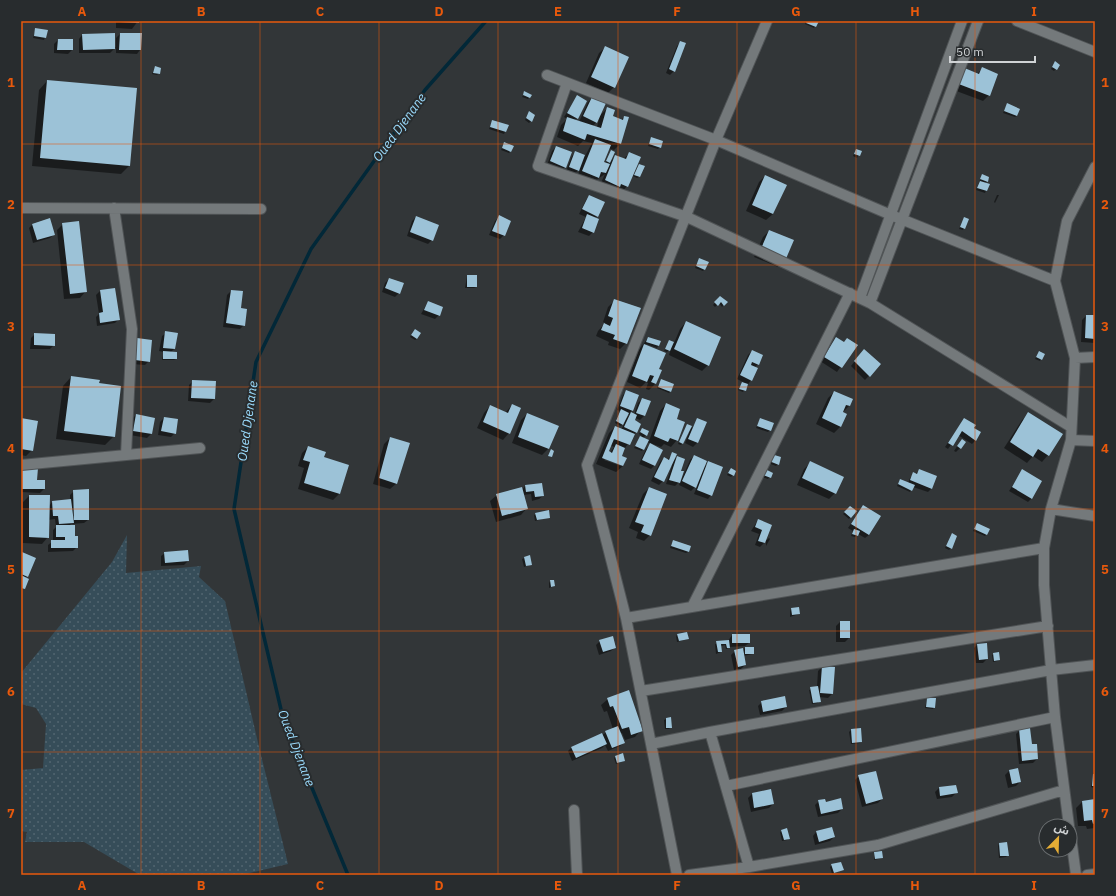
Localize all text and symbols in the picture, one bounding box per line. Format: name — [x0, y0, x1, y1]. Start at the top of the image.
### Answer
text: A — [78, 3, 87, 20]
text: B — [197, 3, 206, 20]
text: C — [316, 3, 325, 20]
text: D — [434, 3, 444, 20]
text: E — [554, 3, 562, 20]
text: F — [673, 3, 681, 20]
text: G — [791, 3, 801, 20]
text: H — [910, 3, 920, 20]
text: I — [1031, 3, 1037, 20]
scale bar — [950, 38, 1035, 64]
text: 50 m — [956, 44, 984, 59]
text: 1 — [7, 74, 15, 91]
text: 1 — [1101, 74, 1109, 91]
water label: Oued Djenane — [369, 89, 430, 165]
text: 2 — [7, 196, 15, 213]
text: 2 — [1101, 196, 1109, 213]
text: 3 — [7, 318, 15, 335]
text: 3 — [1101, 318, 1109, 335]
water label: Oued Djenane — [233, 380, 262, 462]
text: 4 — [7, 440, 15, 457]
text: 4 — [1101, 440, 1109, 457]
text: 5 — [7, 561, 15, 578]
text: 5 — [1101, 561, 1109, 578]
text: 6 — [7, 683, 15, 700]
text: 6 — [1101, 683, 1109, 700]
water label: Oued Djenane — [274, 707, 319, 789]
text: 7 — [7, 805, 15, 822]
text: 7 — [1101, 805, 1109, 822]
north arrow — [1038, 818, 1078, 858]
text: ش — [1052, 819, 1072, 838]
text: A — [78, 877, 87, 894]
text: B — [197, 877, 206, 894]
text: C — [316, 877, 325, 894]
text: D — [434, 877, 444, 894]
text: E — [554, 877, 562, 894]
text: F — [673, 877, 681, 894]
text: G — [791, 877, 801, 894]
text: H — [910, 877, 920, 894]
text: I — [1031, 877, 1037, 894]

